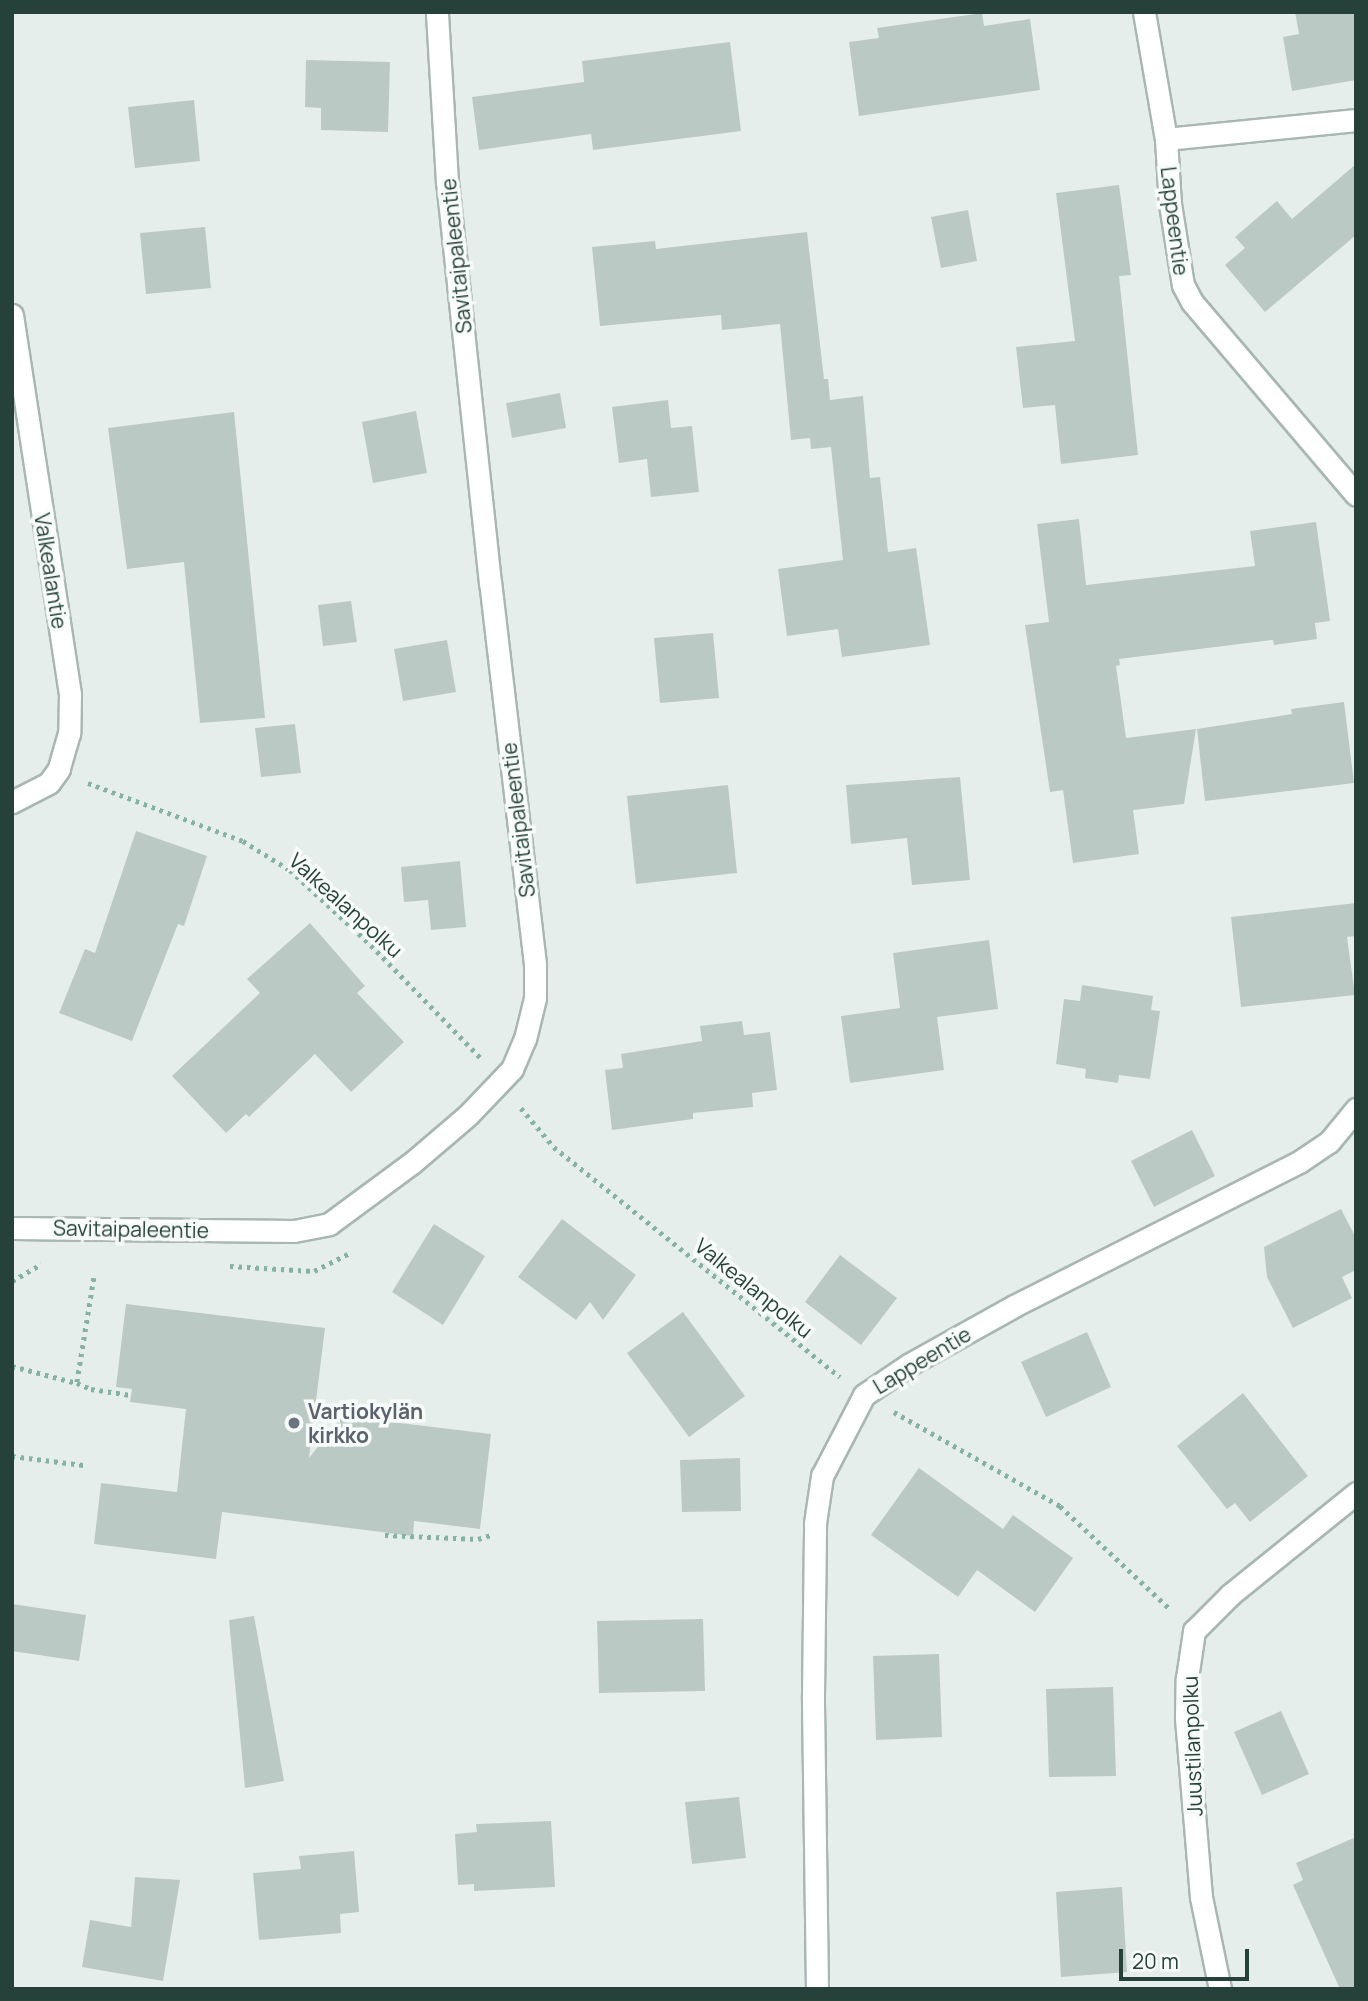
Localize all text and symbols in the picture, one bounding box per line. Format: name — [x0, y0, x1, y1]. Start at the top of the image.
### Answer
street label: Lappeentie — [1156, 165, 1194, 277]
street label: Savitaipaleentie — [435, 177, 477, 335]
street label: Valkealantie — [29, 511, 73, 631]
street label: Savitaipaleentie — [496, 741, 540, 899]
street label: Valkealanpolku — [284, 847, 408, 963]
street label: Savitaipaleentie — [53, 1215, 209, 1243]
street label: Valkealanpolku — [690, 1233, 818, 1343]
street label: Lappeentie — [869, 1321, 975, 1399]
place label: Vartiokylän kirkko — [308, 1398, 423, 1448]
marker: Vartiokylän kirkko — [286, 1415, 302, 1431]
street label: Juustilanpolku — [1177, 1675, 1207, 1817]
scale bar — [1123, 1934, 1252, 1978]
text: 20 m — [1132, 1947, 1179, 1975]

